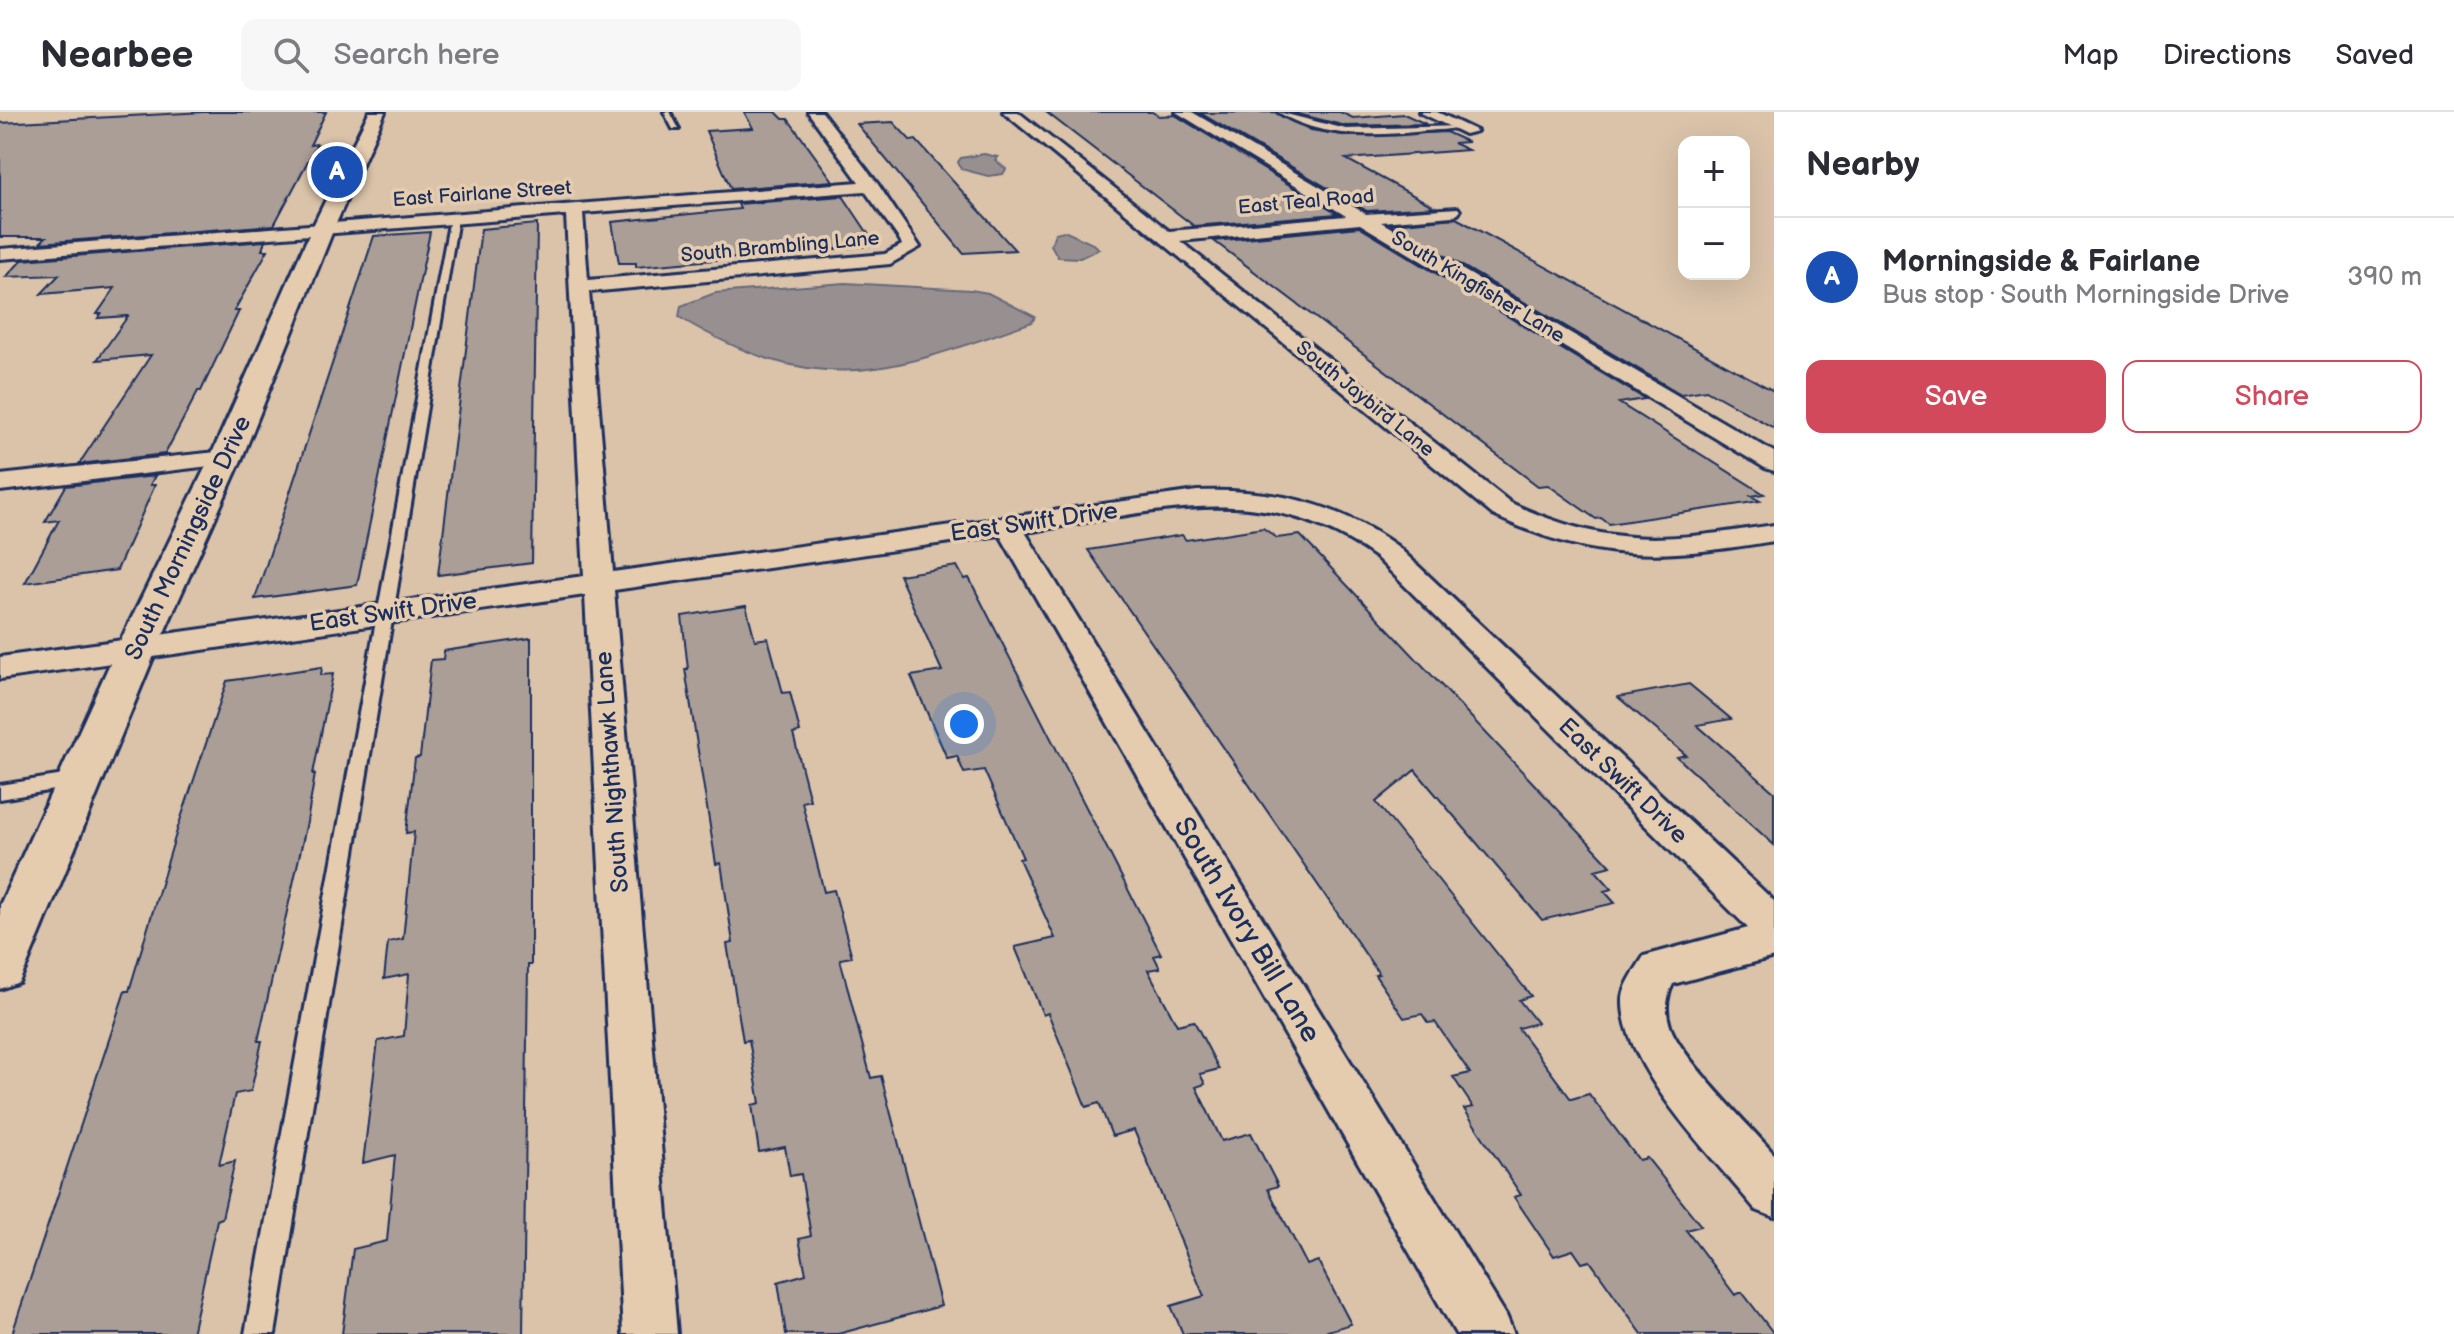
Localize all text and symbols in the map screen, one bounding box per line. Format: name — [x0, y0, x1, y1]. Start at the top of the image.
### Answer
search box — [241, 19, 801, 91]
text: Nearbee — [40, 33, 193, 78]
icon: search — [269, 33, 313, 77]
text: Search here — [333, 37, 500, 73]
text: Map — [2062, 39, 2119, 72]
text: Directions — [2163, 39, 2291, 72]
text: Saved — [2335, 39, 2414, 72]
map controls — [1678, 136, 1750, 280]
button: + — [1678, 136, 1750, 208]
pin: A — [311, 142, 363, 202]
text: Nearby — [1806, 144, 1920, 185]
street label: East Fairlane Street — [392, 176, 572, 212]
street label: East Teal Road — [1237, 184, 1375, 220]
button: − — [1678, 208, 1750, 280]
street label: South Brambling Lane — [680, 226, 881, 268]
street label: South Kingfisher Lane — [1387, 226, 1569, 348]
text: Morningside & Fairlane — [1882, 244, 2200, 280]
text: A — [1824, 262, 1840, 293]
text: 390 m — [2347, 262, 2422, 293]
text: Bus stop · South Morningside Drive — [1882, 280, 2289, 311]
street label: South Jaybird Lane — [1291, 336, 1439, 462]
button: Save — [1806, 360, 2106, 433]
button: Share — [2122, 360, 2422, 433]
street label: South Morningside Drive — [119, 411, 257, 665]
street label: East Swift Drive — [949, 496, 1119, 548]
street label: East Swift Drive — [308, 586, 478, 638]
street label: South Nighthawk Lane — [589, 650, 635, 894]
your location — [944, 704, 984, 744]
street label: East Swift Drive — [1552, 712, 1694, 850]
street label: South Ivory Bill Lane — [1167, 811, 1327, 1049]

